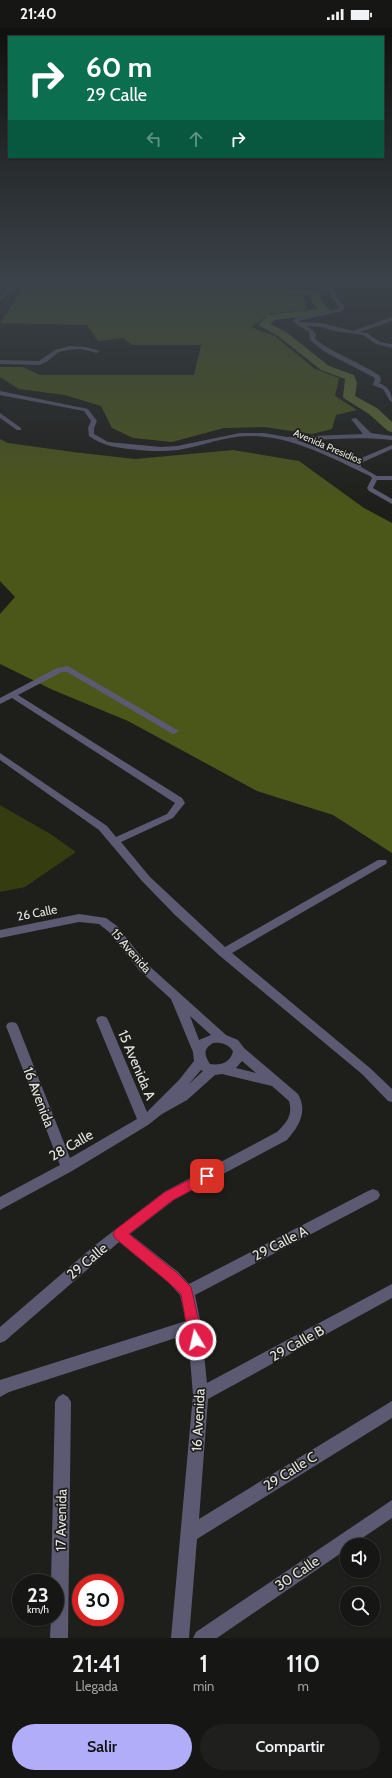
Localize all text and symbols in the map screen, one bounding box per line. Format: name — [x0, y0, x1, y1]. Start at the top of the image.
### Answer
text: 21:40 — [20, 5, 57, 23]
text: 60 m — [86, 50, 152, 84]
icon: right — [20, 52, 72, 104]
text: 29 Calle — [86, 84, 147, 106]
icon: left — [143, 128, 165, 150]
icon: ahead — [185, 128, 207, 150]
icon: right — [227, 128, 249, 150]
street label: Avenida Presidios — [291, 426, 364, 467]
street label: 26 Calle — [15, 901, 58, 924]
street label: 15 Avenida — [108, 925, 155, 976]
street label: 15 Avenida A — [114, 1027, 160, 1103]
street label: 16 Avenida — [19, 1064, 59, 1130]
street label: 28 Calle — [46, 1125, 96, 1165]
pin — [190, 1159, 224, 1193]
icon: arrive — [196, 1165, 218, 1187]
street label: 29 Calle A — [250, 1221, 311, 1264]
street label: 29 Calle — [63, 1239, 111, 1283]
position arrow — [175, 1319, 217, 1361]
street label: 29 Calle B — [267, 1321, 327, 1365]
street label: 16 Avenida — [187, 1388, 209, 1452]
street label: 29 Calle C — [260, 1447, 320, 1494]
street label: 17 Avenida — [51, 1489, 71, 1551]
map controls — [340, 1538, 380, 1626]
button: sound — [340, 1538, 380, 1578]
street label: 30 Calle — [271, 1552, 323, 1594]
speed limit sign: 30 — [72, 1574, 124, 1626]
text: 23 — [27, 1583, 49, 1607]
button: search — [340, 1586, 380, 1626]
text: km/h — [27, 1603, 49, 1616]
text: 21:41 — [72, 1649, 121, 1678]
text: 1 — [199, 1649, 208, 1678]
text: 110 — [286, 1649, 320, 1678]
text: Llegada — [75, 1678, 118, 1694]
text: min — [193, 1678, 214, 1694]
text: m — [297, 1678, 309, 1694]
button: Salir — [12, 1724, 192, 1770]
button: Compartir — [200, 1724, 380, 1770]

